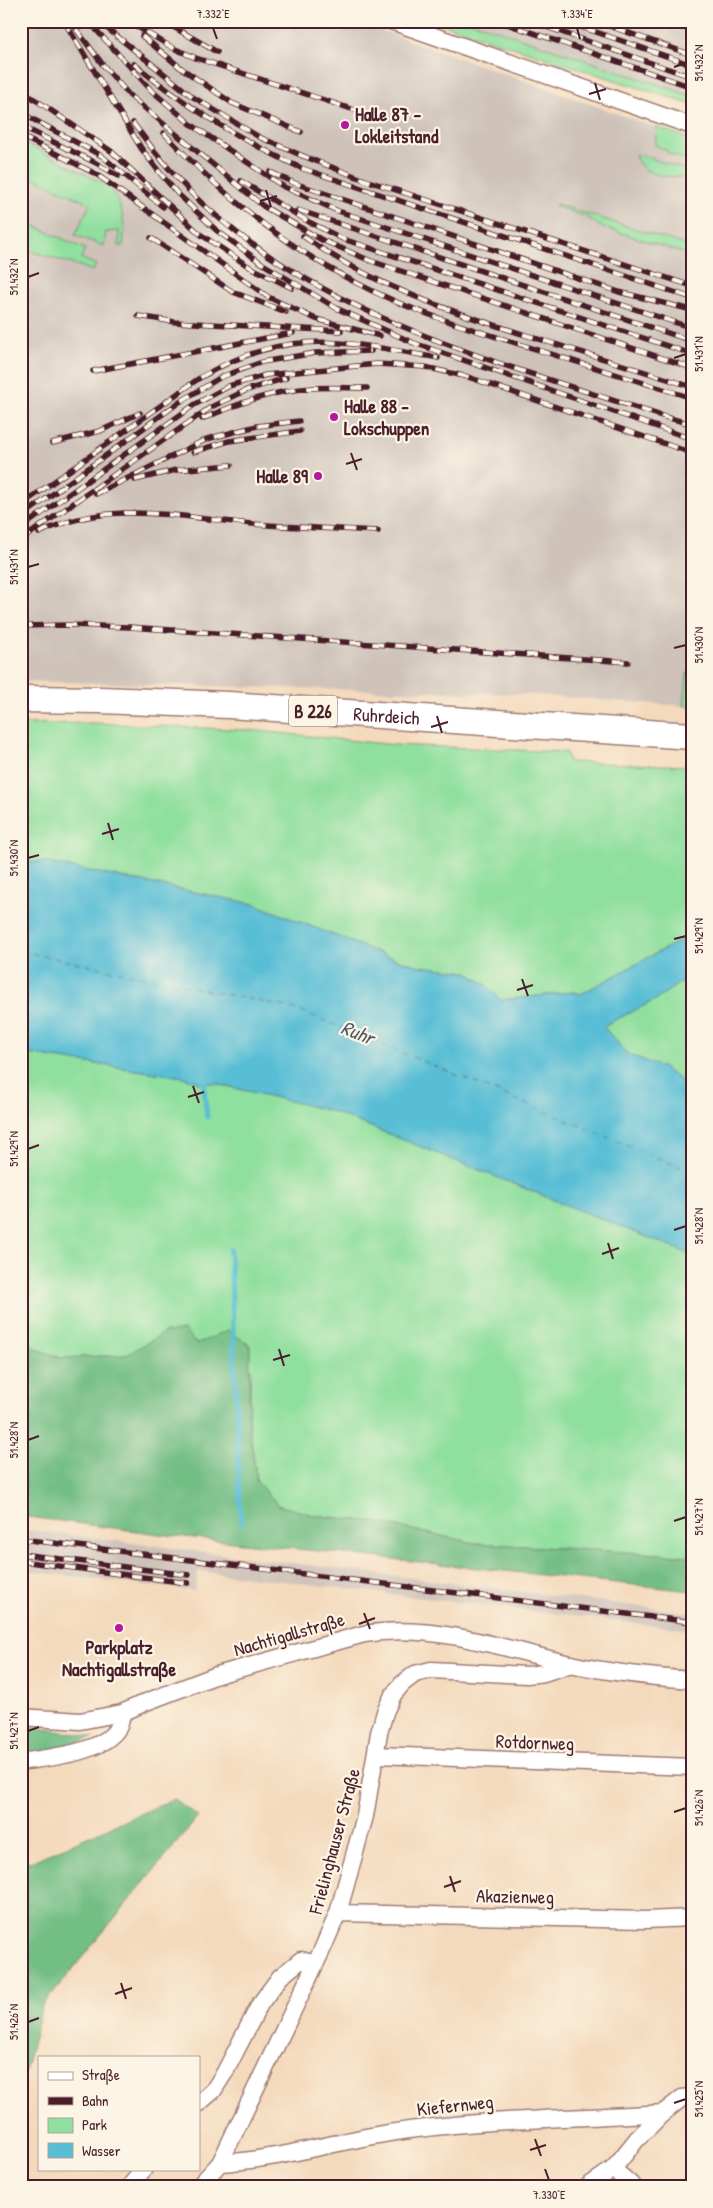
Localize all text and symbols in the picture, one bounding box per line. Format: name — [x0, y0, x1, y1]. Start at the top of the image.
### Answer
text: 7.332°E — [197, 5, 230, 22]
text: 7.334°E — [561, 5, 594, 22]
text: 51.432°N — [690, 45, 707, 81]
place label: Halle 87 - Lokleitstand — [355, 101, 439, 149]
marker: Halle 87 - Lokleitstand — [339, 119, 351, 131]
text: 51.432°N — [5, 259, 22, 295]
text: 51.431°N — [690, 336, 707, 372]
place label: Halle 88 - Lokschuppen — [344, 393, 430, 442]
marker: Halle 88 - Lokschuppen — [328, 411, 340, 423]
place label: Halle 89 — [256, 463, 308, 489]
marker: Halle 89 — [312, 470, 324, 482]
text: 51.431°N — [5, 549, 22, 585]
text: 51.430°N — [690, 627, 707, 663]
road number: B 226 — [289, 696, 337, 726]
street label: Ruhrdeich — [353, 700, 420, 731]
text: 51.430°N — [5, 840, 22, 876]
text: 51.429°N — [690, 918, 707, 954]
water label: Ruhr — [338, 1013, 381, 1052]
text: 51.429°N — [5, 1131, 22, 1167]
text: 51.428°N — [690, 1208, 707, 1244]
text: 51.428°N — [5, 1422, 22, 1458]
text: 51.427°N — [690, 1498, 707, 1536]
street label: Nachtigallstraße — [231, 1606, 348, 1662]
marker: Parkplatz Nachtigallstraße — [113, 1622, 125, 1634]
place label: Parkplatz Nachtigallstraße — [62, 1634, 176, 1683]
text: 51.427°N — [5, 1712, 22, 1750]
street label: Rotdornweg — [495, 1728, 575, 1756]
street label: Frielinghauser Straße — [302, 1765, 366, 1918]
text: 51.426°N — [690, 1790, 707, 1826]
street label: Akazienweg — [476, 1882, 554, 1910]
text: 51.426°N — [5, 2004, 22, 2040]
legend — [38, 2056, 200, 2170]
text: Straße — [82, 2064, 120, 2085]
text: 51.425°N — [690, 2081, 707, 2117]
street label: Kiefernweg — [415, 2088, 495, 2122]
text: Bahn — [82, 2090, 109, 2111]
text: Park — [82, 2114, 107, 2135]
text: Wasser — [82, 2140, 121, 2161]
text: 7.330°E — [533, 2186, 566, 2203]

